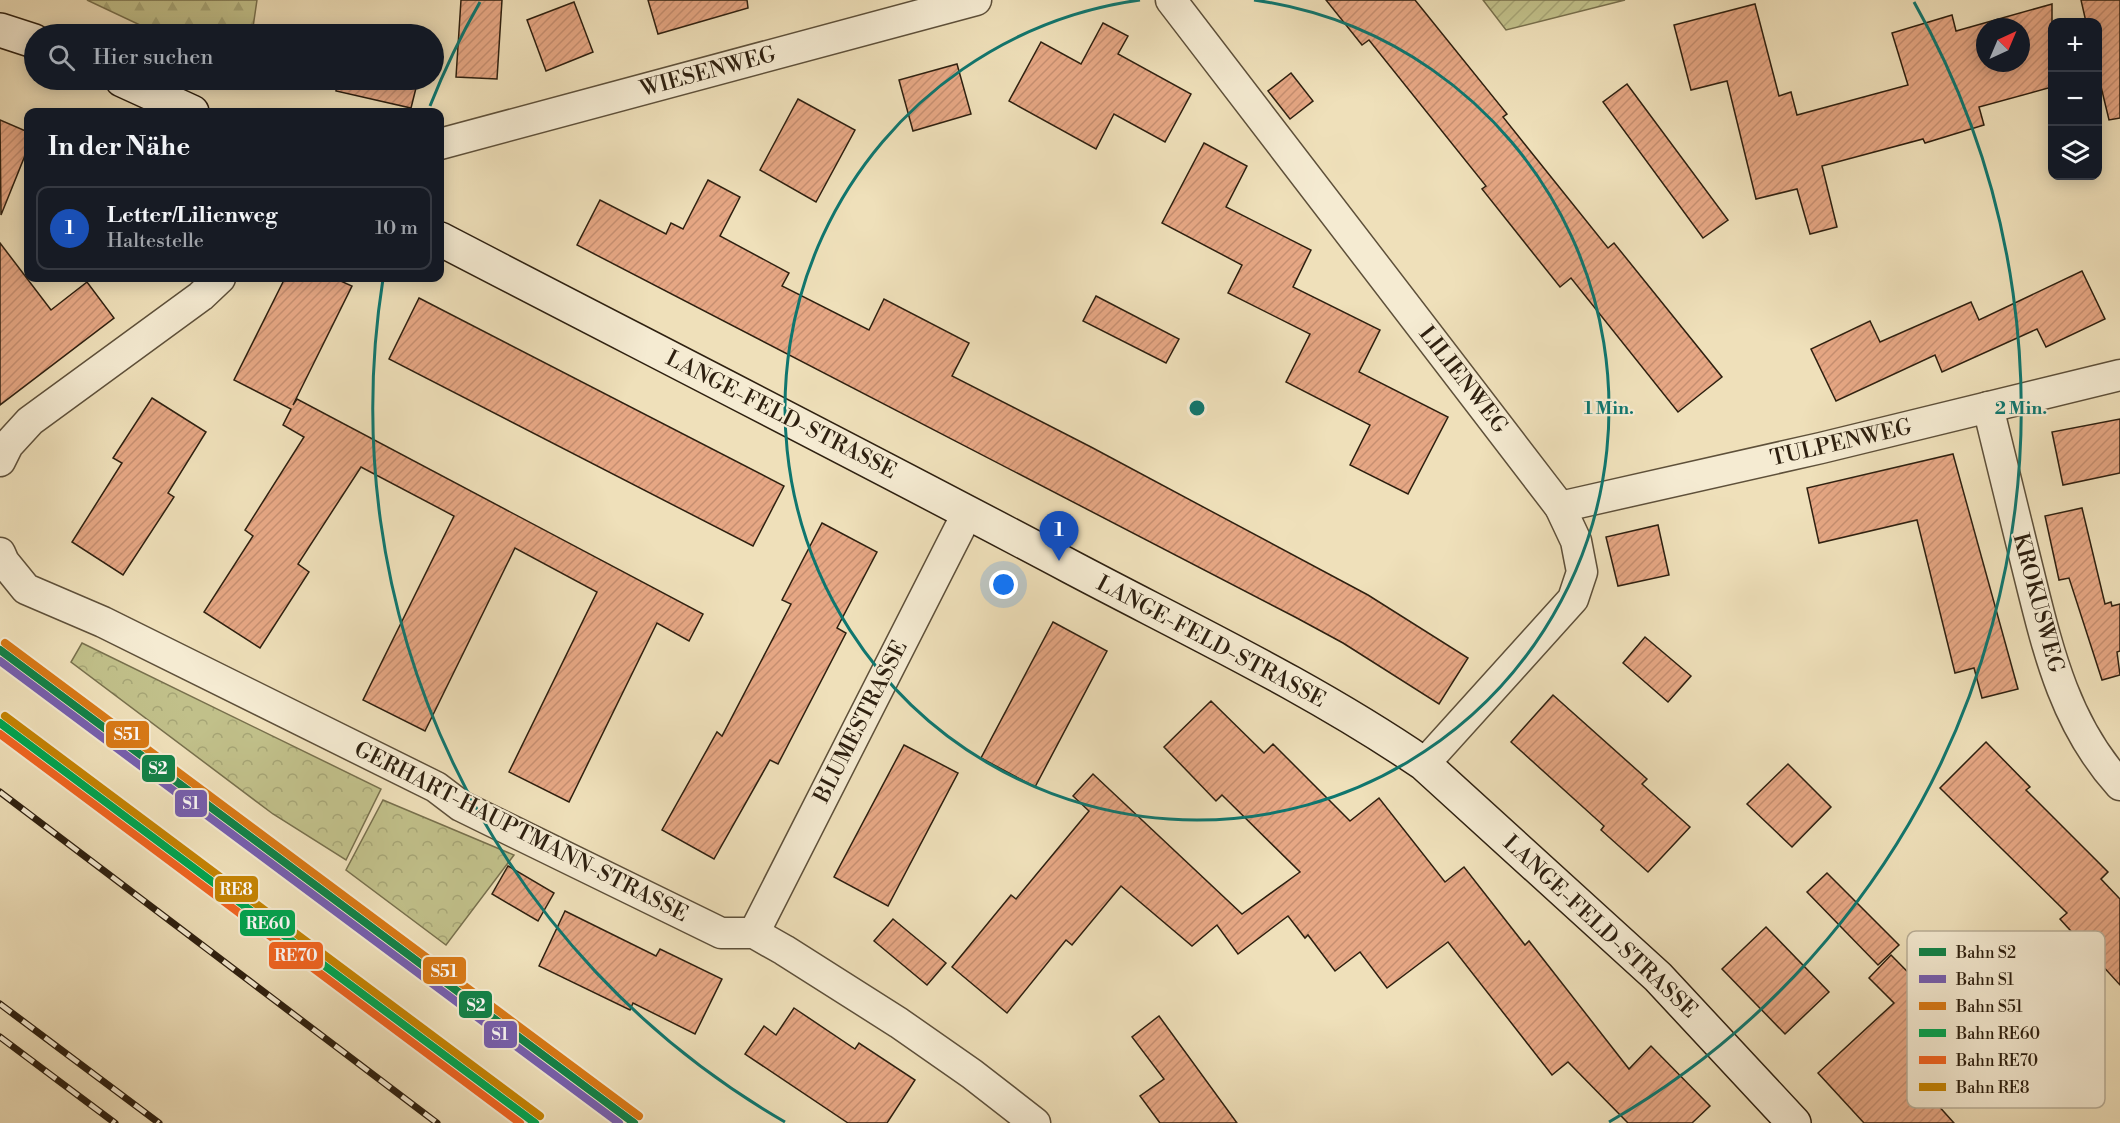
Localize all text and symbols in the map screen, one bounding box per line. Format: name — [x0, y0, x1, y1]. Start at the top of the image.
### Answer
north arrow — [1976, 18, 2030, 72]
map controls — [2048, 18, 2102, 180]
button: + — [2048, 18, 2102, 72]
search box — [24, 24, 444, 90]
icon: search — [45, 41, 78, 74]
street label: WIESENWEG — [636, 41, 779, 103]
text: Hier suchen — [93, 44, 213, 71]
button: − — [2048, 72, 2102, 126]
button: layers — [2048, 126, 2102, 180]
text: In der Nähe — [48, 131, 190, 163]
text: Letter/Lilienweg — [107, 202, 277, 229]
text: 1 — [65, 216, 74, 241]
text: 10 m — [375, 216, 418, 241]
text: Haltestelle — [107, 229, 204, 254]
street label: LILIENWEG — [1413, 321, 1513, 439]
street label: LANGE-FELD-STRASSE — [661, 345, 901, 485]
text: 1 Min. — [1584, 397, 1634, 420]
text: 2 Min. — [1995, 397, 2047, 420]
centre of rings — [1187, 398, 1207, 418]
street label: TULPENWEG — [1768, 414, 1914, 472]
pin: 1 — [1040, 512, 1078, 561]
street label: KROKUSWEG — [2006, 530, 2070, 676]
your location — [989, 570, 1018, 599]
street label: LANGE-FELD-STRASSE — [1092, 570, 1330, 714]
street label: BLUMESTRASSE — [808, 636, 914, 809]
line badge: S51 — [105, 720, 150, 749]
text: S51 — [114, 725, 141, 745]
street label: GERHART-HAUPTMANN-STRASSE — [350, 736, 692, 928]
line badge: S2 — [141, 754, 176, 783]
text: S2 — [148, 759, 168, 779]
line badge: S1 — [174, 789, 208, 818]
text: S1 — [183, 794, 200, 814]
street label: LANGE-FELD-STRASSE — [1497, 830, 1703, 1024]
line badge: RE8 — [214, 875, 259, 903]
text: RE8 — [219, 880, 253, 900]
line badge: RE60 — [239, 909, 296, 937]
text: RE60 — [246, 914, 290, 934]
legend — [1907, 931, 2105, 1108]
line badge: RE70 — [268, 941, 324, 970]
text: Bahn S2 — [1955, 943, 2016, 963]
text: RE70 — [274, 946, 318, 966]
line badge: S51 — [422, 956, 467, 985]
text: S51 — [431, 962, 458, 982]
text: Bahn S1 — [1955, 970, 2014, 990]
line badge: S2 — [458, 990, 493, 1019]
text: S2 — [466, 996, 486, 1016]
text: Bahn S51 — [1955, 997, 2023, 1017]
line badge: S1 — [483, 1020, 518, 1049]
text: Bahn RE60 — [1955, 1024, 2040, 1044]
text: S1 — [492, 1025, 509, 1045]
text: Bahn RE70 — [1955, 1051, 2038, 1071]
text: Bahn RE8 — [1955, 1078, 2030, 1098]

